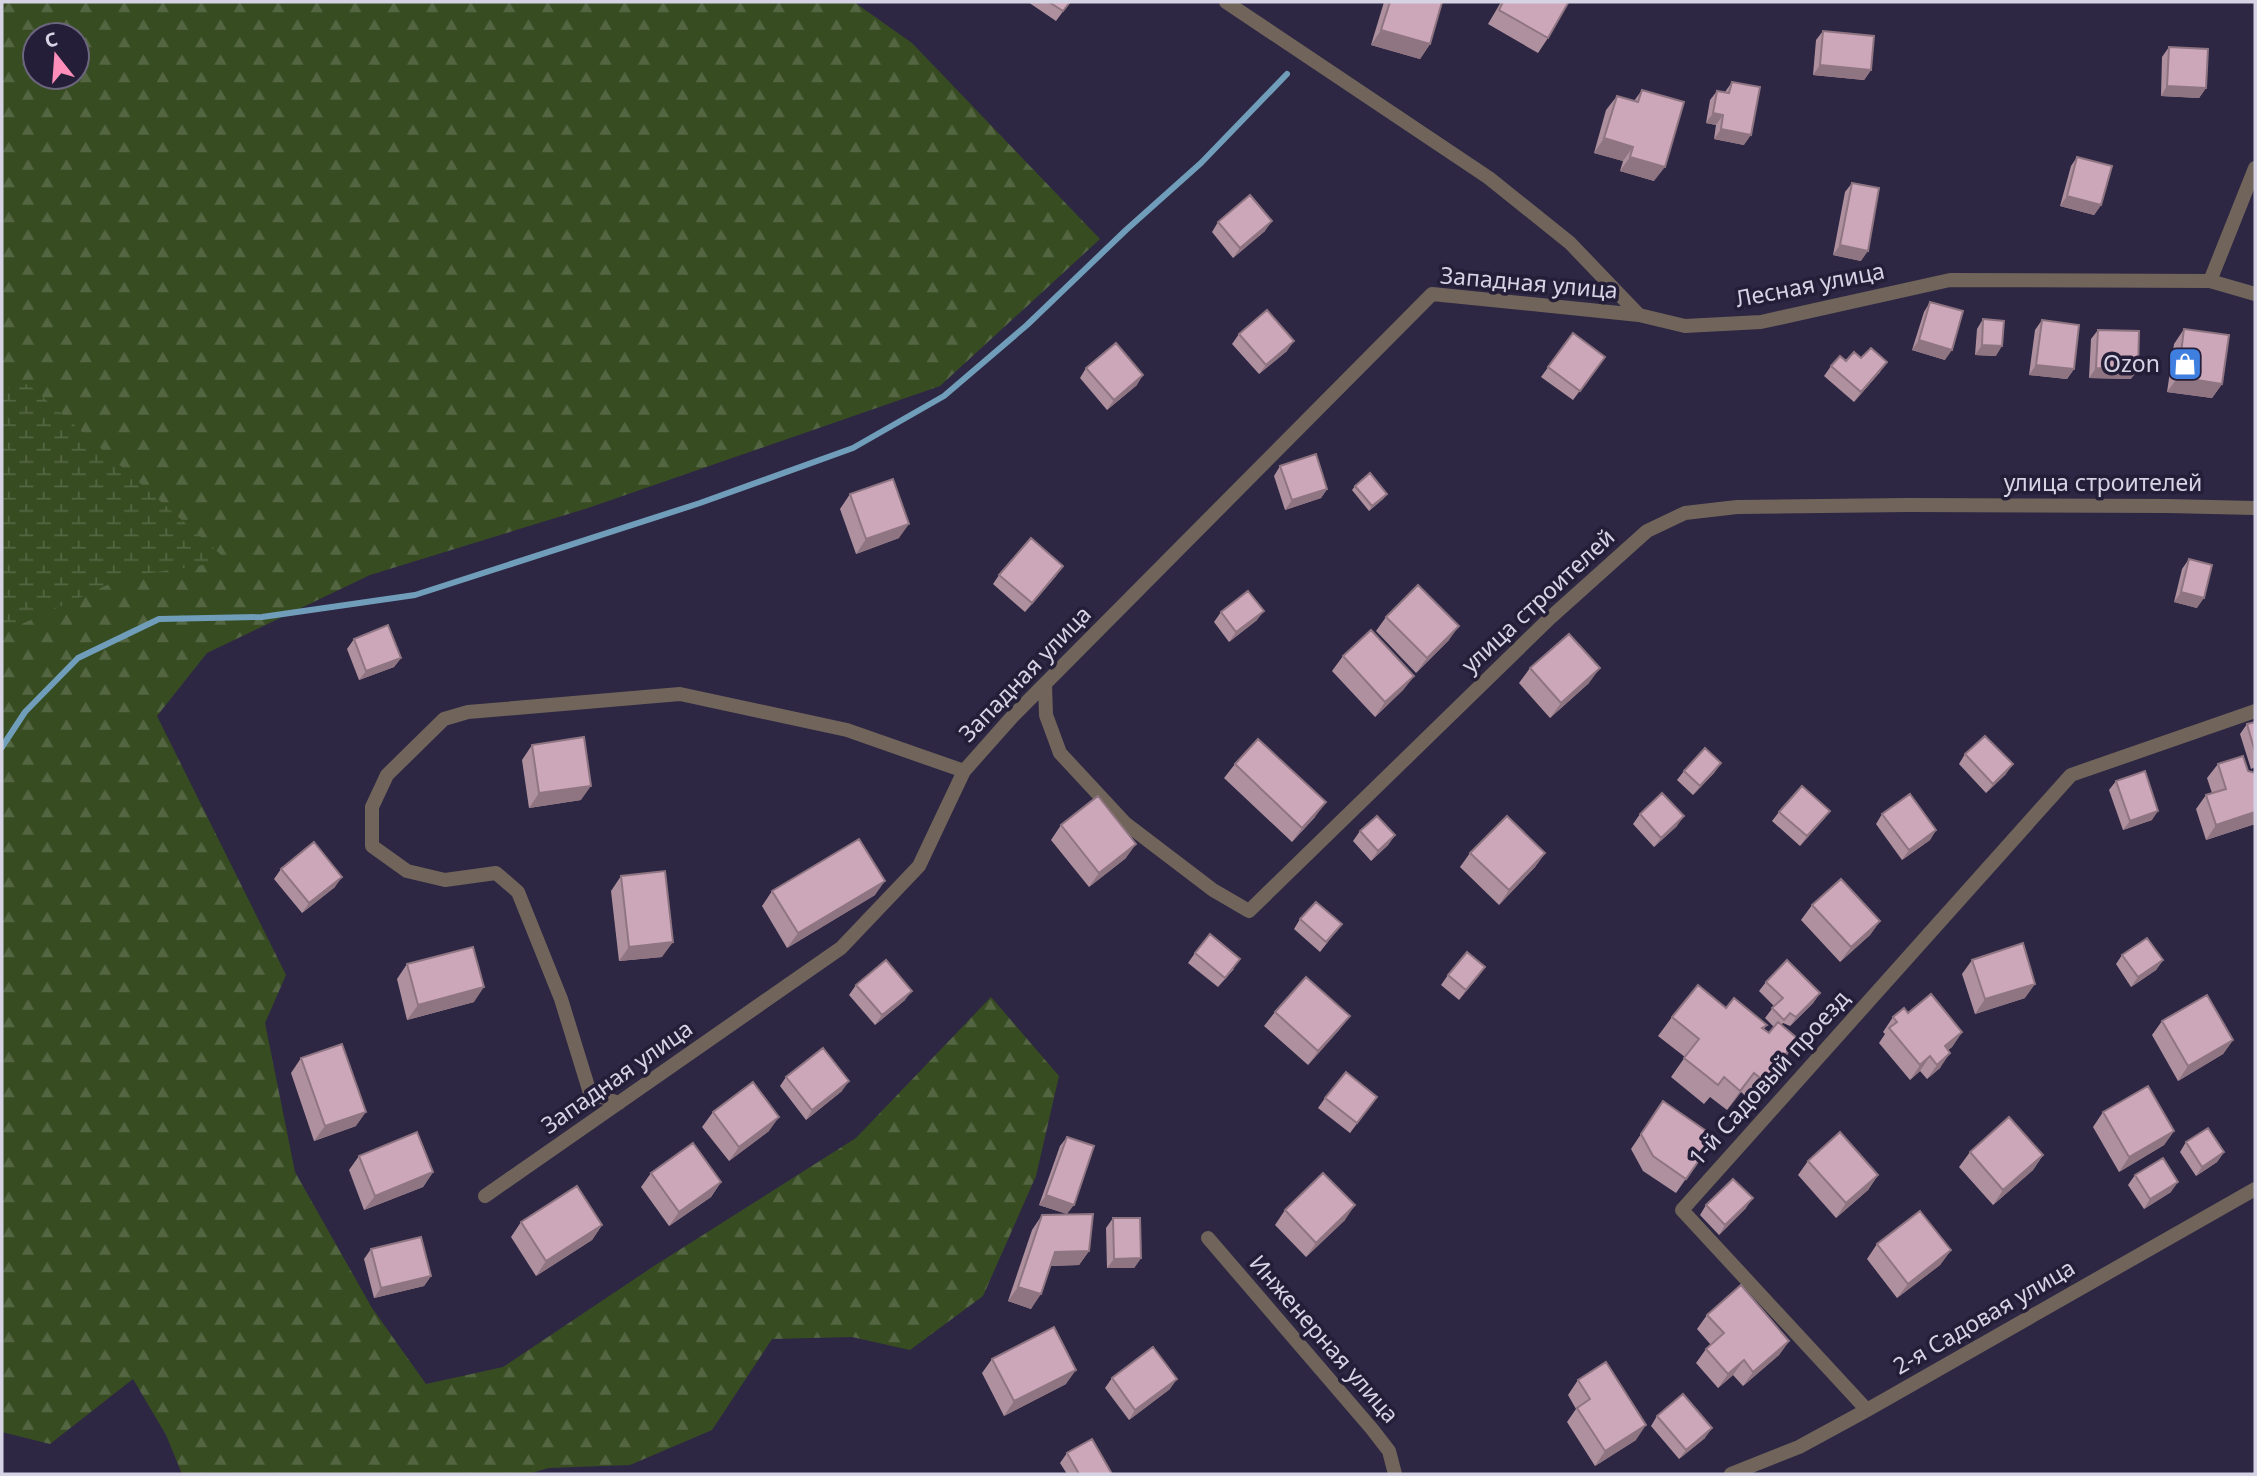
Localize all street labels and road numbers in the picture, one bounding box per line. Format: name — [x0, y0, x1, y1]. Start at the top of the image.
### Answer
street label: Лесная улица — [1732, 254, 1887, 314]
street label: Западная улица — [1439, 258, 1619, 306]
street label: улица строителей — [2004, 466, 2202, 498]
street label: улица строителей — [1454, 521, 1621, 680]
street label: Западная улица — [951, 598, 1098, 748]
street label: 1-й Садовый проезд — [1681, 983, 1856, 1172]
street label: Западная улица — [534, 1012, 699, 1140]
street label: Инженерная улица — [1243, 1247, 1407, 1429]
street label: 2-я Садовая улица — [1887, 1251, 2080, 1381]

